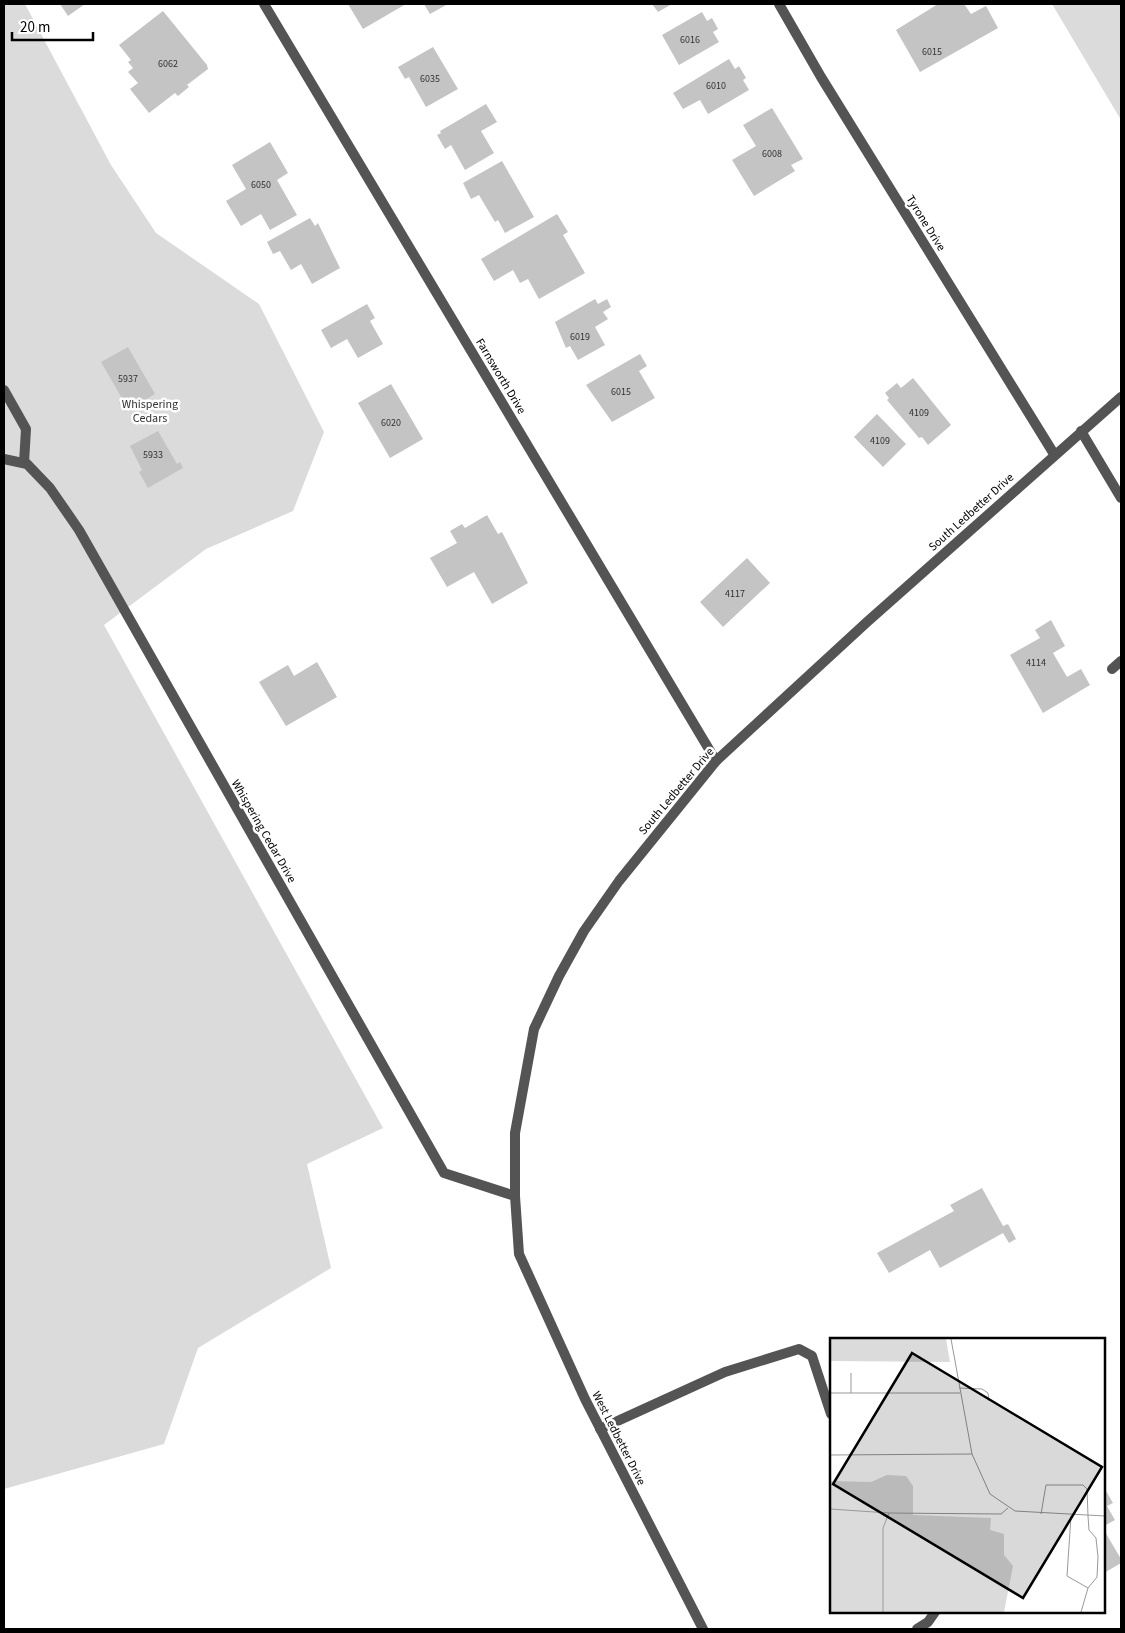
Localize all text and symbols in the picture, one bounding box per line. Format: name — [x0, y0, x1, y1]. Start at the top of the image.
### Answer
scale bar — [12, 10, 94, 42]
text: 20 m — [20, 17, 50, 38]
house number: 6016 — [680, 33, 700, 47]
house number: 6015 — [922, 45, 942, 59]
house number: 6062 — [158, 57, 178, 71]
house number: 6035 — [420, 72, 440, 86]
house number: 6010 — [706, 79, 726, 93]
house number: 6008 — [762, 147, 782, 161]
house number: 6050 — [251, 178, 271, 192]
street label: Tyrone Drive — [902, 192, 950, 255]
house number: 6019 — [570, 330, 590, 344]
street label: Farnsworth Drive — [471, 335, 530, 417]
house number: 5937 — [118, 372, 138, 386]
house number: 6015 — [611, 385, 631, 399]
park label: Whispering Cedars — [122, 396, 178, 427]
house number: 4109 — [909, 406, 929, 420]
house number: 6020 — [381, 416, 401, 430]
house number: 4109 — [870, 434, 890, 448]
house number: 5933 — [143, 448, 163, 462]
street label: South Ledbetter Drive — [925, 469, 1018, 555]
house number: 4117 — [725, 587, 745, 601]
house number: 4114 — [1026, 656, 1046, 670]
street label: South Ledbetter Drive — [635, 744, 718, 839]
street label: Whispering Cedar Drive — [227, 776, 300, 886]
inset map — [830, 1338, 1105, 1613]
street label: West Ledbetter Drive — [587, 1388, 650, 1488]

